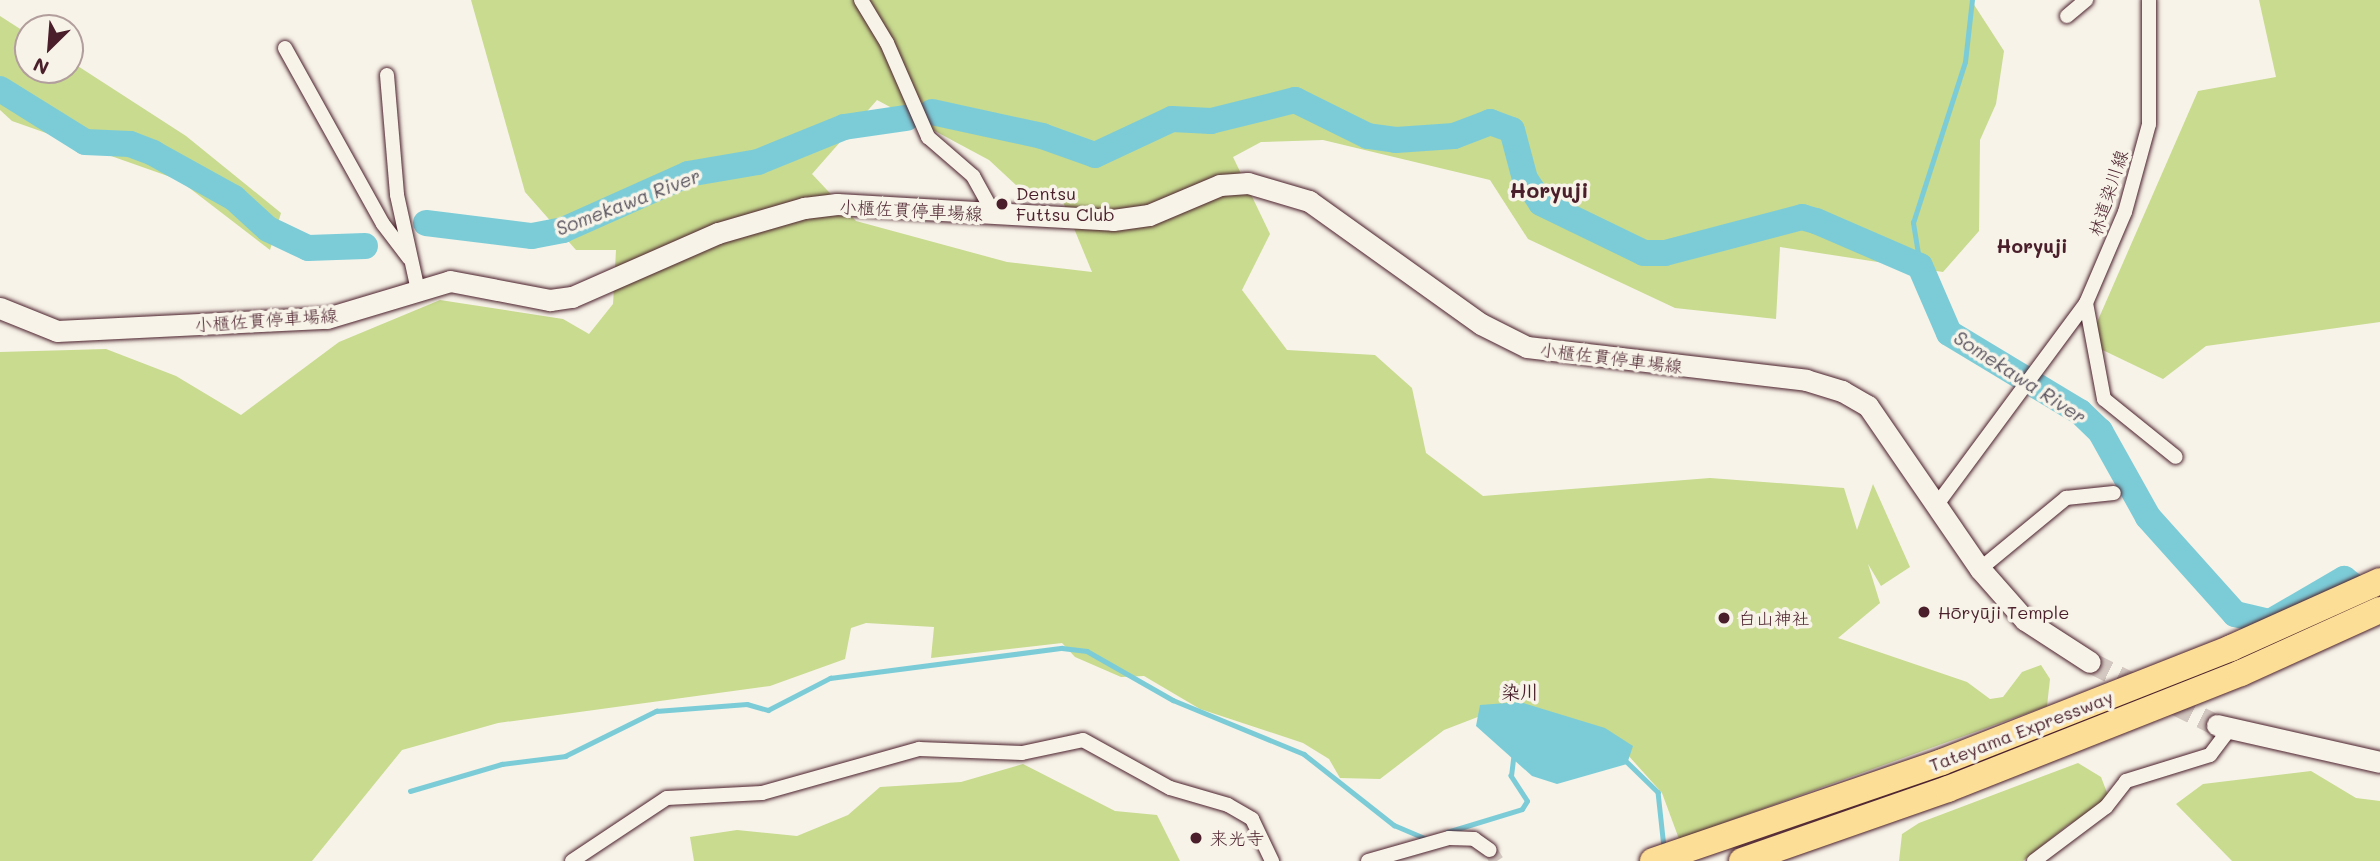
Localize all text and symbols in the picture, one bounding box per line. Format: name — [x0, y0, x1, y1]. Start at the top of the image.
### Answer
north arrow — [14, 14, 84, 84]
text: N — [29, 52, 53, 81]
street label: 林道染川線 — [2084, 147, 2132, 239]
water label: Somekawa River — [553, 164, 703, 240]
district label: Horyuji — [1510, 177, 1588, 203]
place label: Dentsu Futtsu Club — [1016, 183, 1115, 226]
street label: 小櫃佐貫停車場線 — [839, 195, 983, 225]
marker: Dentsu Futtsu Club — [994, 196, 1010, 212]
district label: Horyuji — [1996, 235, 2068, 257]
street label: 小櫃佐貫停車場線 — [193, 304, 339, 336]
water label: Somekawa River — [1950, 326, 2090, 428]
street label: 小櫃佐貫停車場線 — [1538, 339, 1684, 377]
place label: Hōryūji Temple — [1938, 601, 2069, 623]
marker: Hōryūji Temple — [1916, 604, 1932, 620]
place label: 白山神社 — [1738, 607, 1810, 629]
marker: 白山神社 — [1716, 610, 1732, 626]
district label: 染川 — [1501, 681, 1539, 703]
street label: Tateyama Expressway — [1926, 686, 2116, 776]
place label: 来光寺 — [1210, 827, 1264, 849]
marker: 来光寺 — [1188, 830, 1204, 846]

